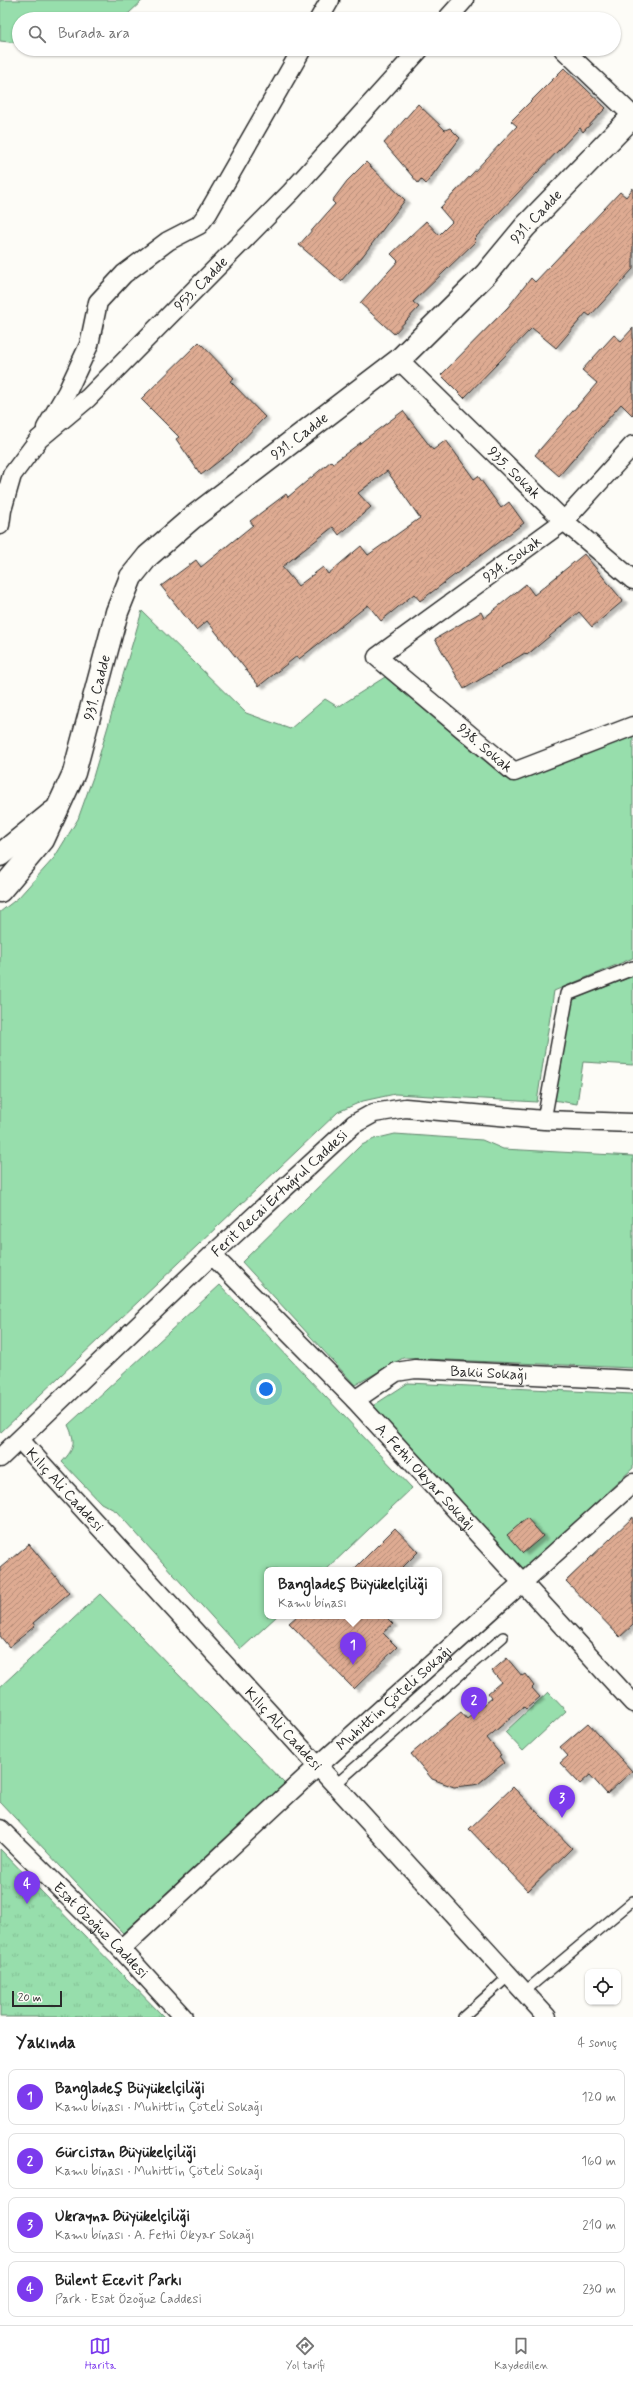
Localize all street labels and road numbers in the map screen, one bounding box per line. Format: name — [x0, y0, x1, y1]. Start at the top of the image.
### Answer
street label: 931. Cadde — [506, 186, 567, 248]
street label: 953. Cadde — [170, 252, 233, 316]
street label: 931. Cadde — [267, 408, 333, 465]
street label: 935. Sokak — [482, 443, 545, 504]
street label: 934. Sokak — [479, 532, 546, 588]
street label: 931. Cadde — [79, 652, 116, 723]
street label: 938. Sokak — [452, 719, 517, 778]
street label: Ferit Recai Ertuğrul Caddesi — [207, 1126, 353, 1262]
street label: Bakü Sokağı — [450, 1362, 528, 1386]
street label: A. Fethi Okyar Sokağı — [370, 1419, 479, 1536]
street label: Kılıç Ali Caddesi — [21, 1444, 108, 1536]
street label: Muhittin Çöteli Sokağı — [332, 1641, 457, 1756]
street label: Kılıç Ali Caddesi — [240, 1683, 326, 1775]
street label: Esat Özoğuz Caddesi — [48, 1878, 152, 1984]

